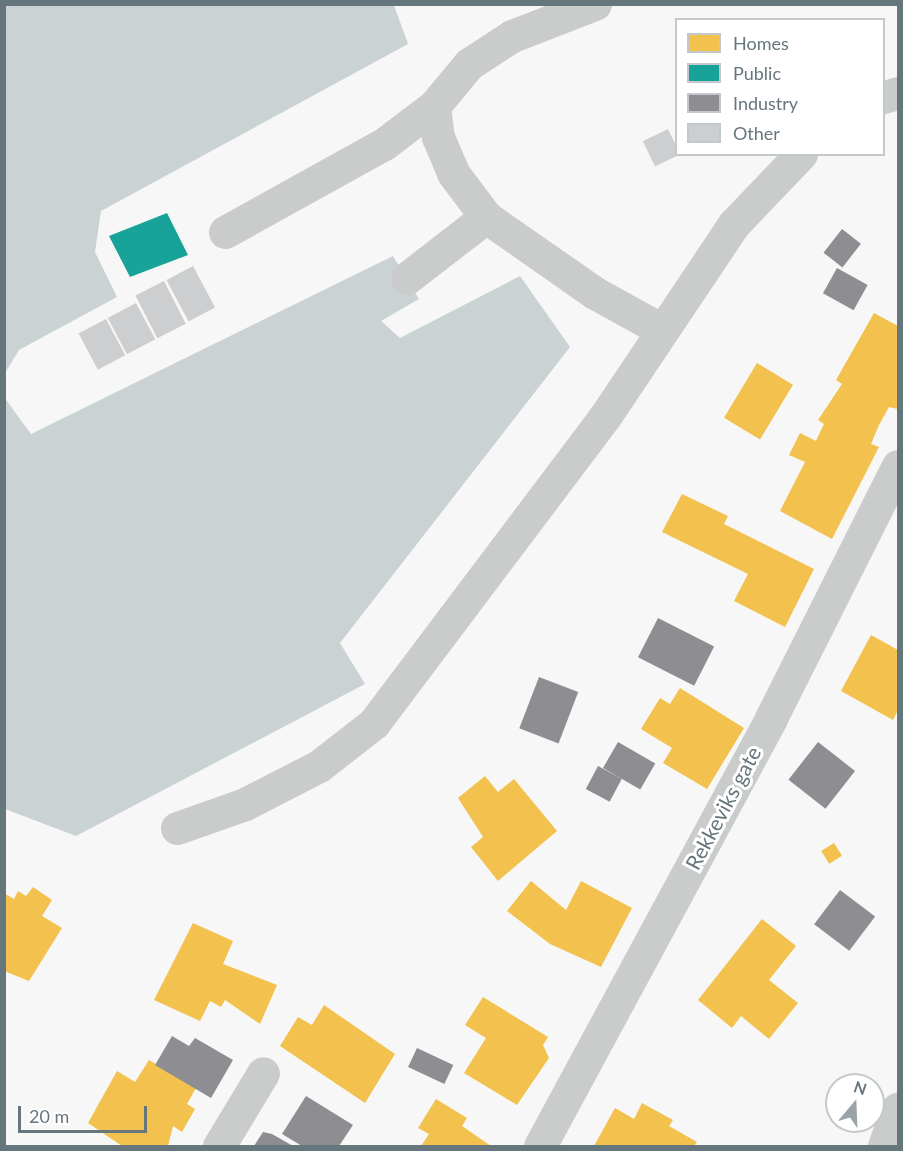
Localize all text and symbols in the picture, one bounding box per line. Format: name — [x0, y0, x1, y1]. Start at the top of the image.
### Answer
legend — [675, 18, 885, 156]
text: Homes — [733, 32, 789, 54]
text: Public — [733, 62, 781, 84]
text: Industry — [733, 92, 798, 114]
text: Other — [733, 122, 780, 144]
street label: Rekkeviks gate — [680, 742, 766, 874]
north arrow — [825, 1073, 885, 1133]
text: N — [851, 1076, 869, 1098]
scale bar — [21, 1094, 150, 1132]
text: 20 m — [29, 1105, 69, 1127]

